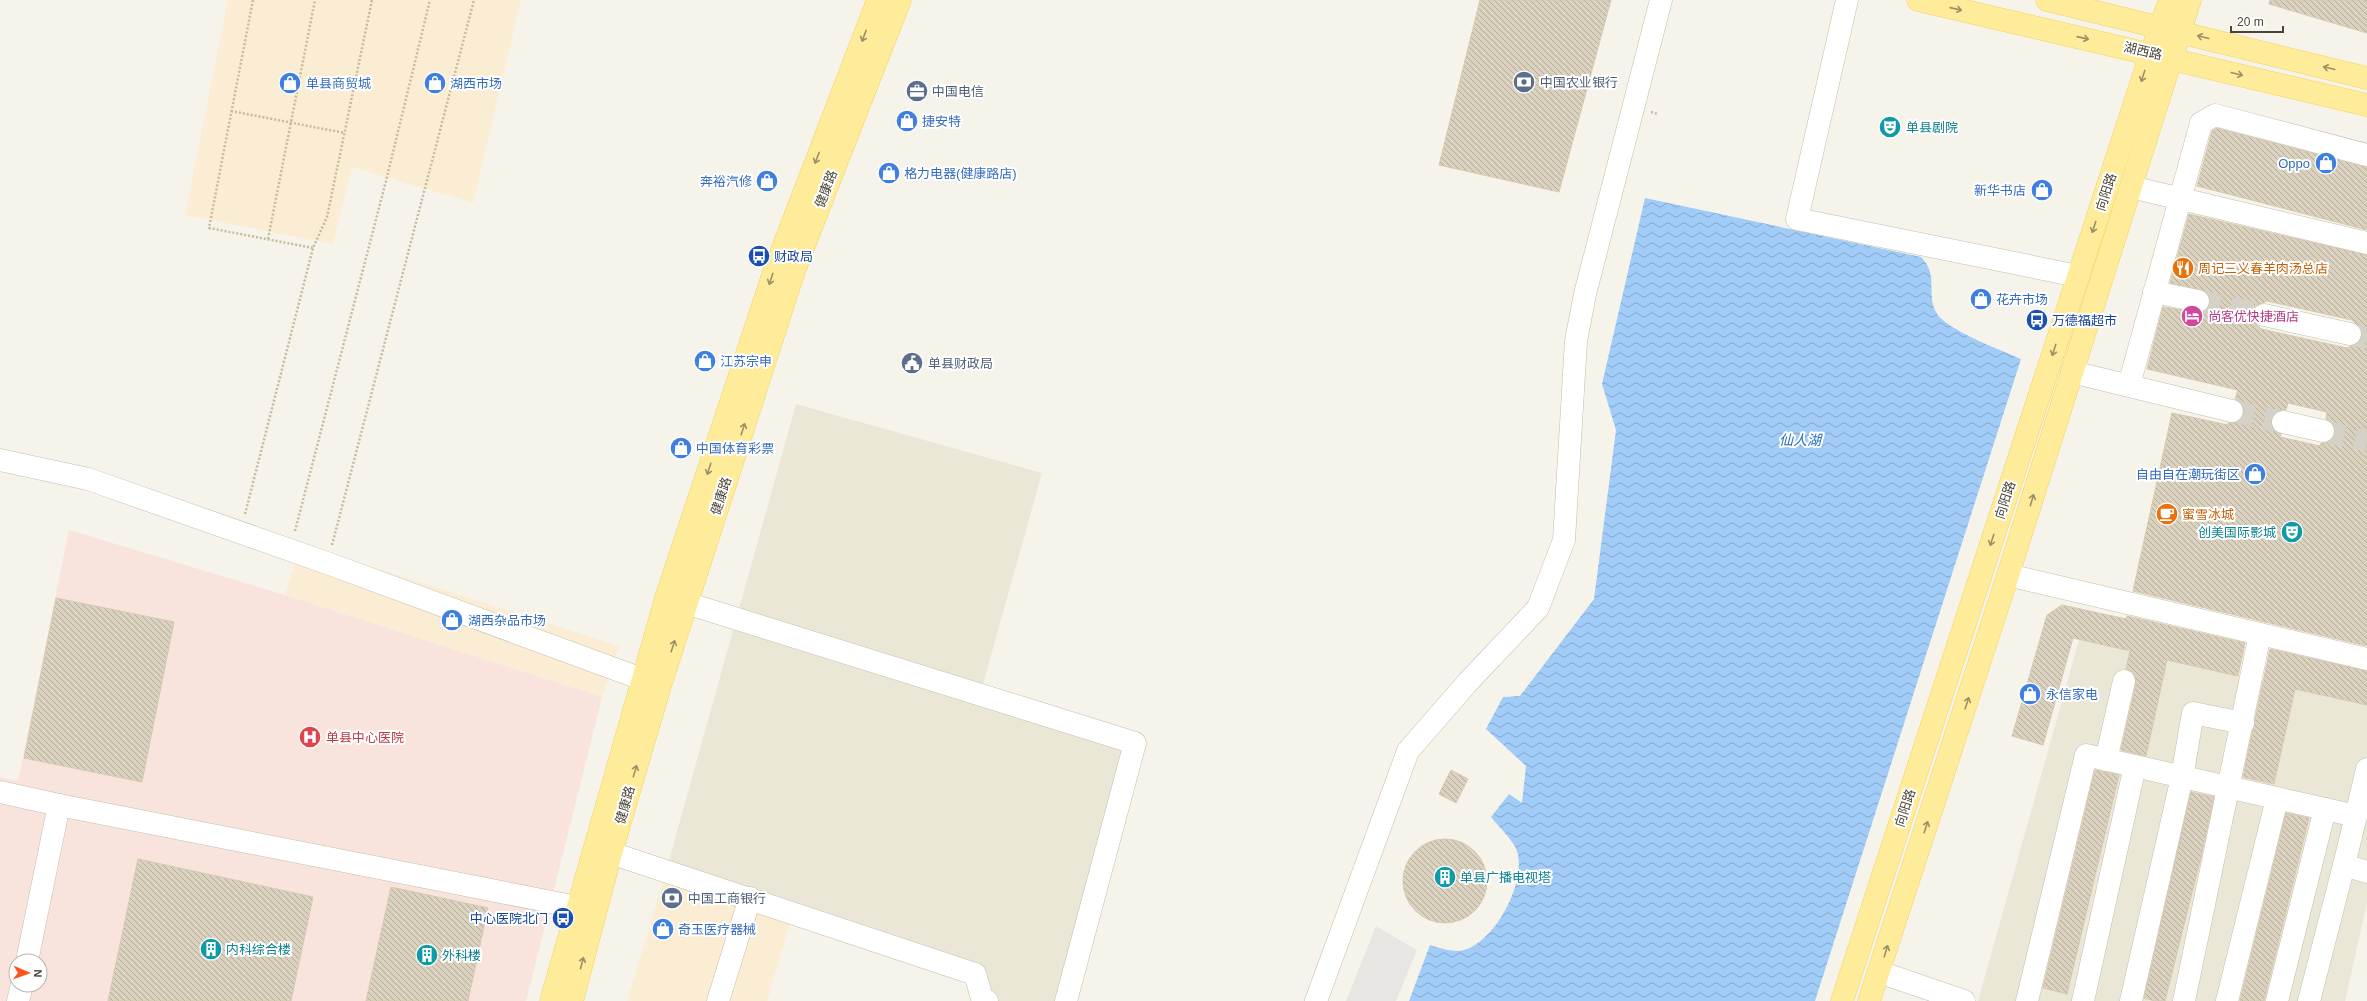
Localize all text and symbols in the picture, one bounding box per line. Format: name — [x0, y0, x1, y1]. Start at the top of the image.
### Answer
one-way arrow — [1949, 5, 1962, 13]
scale bar — [2231, 8, 2283, 34]
text: 20 m — [2237, 15, 2264, 29]
one-way arrow — [859, 30, 867, 42]
one-way arrow — [2197, 32, 2210, 40]
one-way arrow — [2076, 34, 2089, 42]
street label: 湖西路 — [2122, 39, 2164, 63]
one-way arrow — [2323, 64, 2336, 72]
bank icon: 中国农业银行 — [1511, 69, 1537, 95]
shop icon: 单县商贸城 — [277, 70, 303, 96]
shop icon: 湖西市场 — [422, 70, 448, 96]
one-way arrow — [2139, 70, 2147, 82]
one-way arrow — [2230, 70, 2243, 78]
place label: 中国农业银行 — [1540, 75, 1618, 90]
place label: 单县商贸城 — [306, 76, 371, 91]
place label: 湖西市场 — [450, 76, 502, 91]
office icon: 中国电信 — [904, 78, 930, 104]
place label: 中国电信 — [932, 84, 984, 99]
shop icon: 捷安特 — [894, 108, 920, 134]
place label: 捷安特 — [922, 114, 961, 129]
theatre icon: 单县剧院 — [1877, 114, 1903, 140]
place label: 单县剧院 — [1906, 120, 1958, 135]
shop icon: Oppo — [2313, 150, 2339, 176]
one-way arrow — [813, 151, 821, 163]
place label: Oppo — [2278, 156, 2310, 171]
shop icon: 格力电器(健康路店) — [876, 160, 902, 186]
place label: 格力电器(健康路店) — [904, 166, 1017, 181]
shop icon: 奔裕汽修 — [754, 168, 780, 194]
street label: 健康路 — [812, 168, 840, 210]
street label: 向阳路 — [2093, 171, 2119, 213]
place label: 奔裕汽修 — [700, 174, 752, 189]
shop icon: 新华书店 — [2029, 177, 2055, 203]
place label: 新华书店 — [1974, 183, 2026, 198]
one-way arrow — [2090, 220, 2098, 232]
bus stop icon: 财政局 — [746, 243, 772, 269]
place label: 财政局 — [774, 249, 813, 264]
restaurant icon: 周记三义春羊肉汤总店 — [2170, 255, 2196, 281]
place label: 周记三义春羊肉汤总店 — [2198, 261, 2328, 276]
one-way arrow — [767, 273, 775, 285]
shop icon: 花卉市场 — [1968, 286, 1994, 312]
place label: 花卉市场 — [1996, 292, 2048, 307]
hotel icon: 尚客优快捷酒店 — [2179, 303, 2205, 329]
bus stop icon: 万德福超市 — [2024, 307, 2050, 333]
place label: 尚客优快捷酒店 — [2208, 309, 2299, 324]
place label: 万德福超市 — [2052, 313, 2117, 328]
one-way arrow — [2050, 343, 2057, 356]
shop icon: 江苏宗申 — [692, 348, 718, 374]
public building icon: 单县财政局 — [899, 350, 925, 376]
place label: 江苏宗申 — [720, 354, 772, 369]
place label: 单县财政局 — [928, 356, 993, 371]
one-way arrow — [740, 423, 747, 436]
water label: 仙人湖 — [1779, 432, 1823, 448]
shop icon: 中国体育彩票 — [668, 435, 694, 461]
place label: 中国体育彩票 — [696, 441, 774, 456]
shop icon: 自由自在潮玩街区 — [2242, 461, 2268, 487]
one-way arrow — [705, 463, 712, 476]
place label: 自由自在潮玩街区 — [2136, 467, 2240, 482]
street label: 健康路 — [708, 475, 734, 517]
street label: 向阳路 — [1992, 479, 2018, 521]
one-way arrow — [2029, 493, 2036, 506]
cafe icon: 蜜雪冰城 — [2154, 501, 2180, 527]
place label: 蜜雪冰城 — [2182, 507, 2234, 522]
theatre icon: 创美国际影城 — [2279, 519, 2305, 545]
place label: 创美国际影城 — [2198, 525, 2276, 540]
one-way arrow — [1988, 534, 1995, 547]
shop icon: 湖西杂品市场 — [439, 607, 465, 633]
place label: 湖西杂品市场 — [468, 613, 546, 628]
one-way arrow — [670, 640, 677, 653]
shop icon: 永信家电 — [2017, 681, 2043, 707]
place label: 永信家电 — [2046, 687, 2098, 702]
one-way arrow — [1963, 698, 1971, 710]
hospital icon: 单县中心医院 — [297, 724, 323, 750]
place label: 单县中心医院 — [326, 730, 404, 745]
one-way arrow — [632, 764, 639, 777]
street label: 健康路 — [612, 784, 638, 826]
street label: 向阳路 — [1892, 787, 1918, 829]
one-way arrow — [1923, 821, 1930, 834]
building icon: 单县广播电视塔 — [1432, 864, 1458, 890]
place label: 单县广播电视塔 — [1460, 870, 1551, 885]
bank icon: 中国工商银行 — [659, 885, 685, 911]
place label: 中国工商银行 — [688, 891, 766, 906]
bus stop icon: 中心医院北门 — [550, 905, 576, 931]
place label: 中心医院北门 — [470, 911, 548, 926]
shop icon: 奇玉医疗器械 — [650, 916, 676, 942]
place label: 奇玉医疗器械 — [678, 922, 756, 937]
building icon: 内科综合楼 — [198, 936, 224, 962]
place label: 内科综合楼 — [226, 942, 291, 957]
building icon: 外科楼 — [414, 942, 440, 968]
one-way arrow — [1883, 944, 1890, 957]
place label: 外科楼 — [442, 948, 481, 963]
north arrow — [8, 953, 48, 993]
one-way arrow — [578, 957, 586, 970]
text: N — [32, 969, 44, 978]

